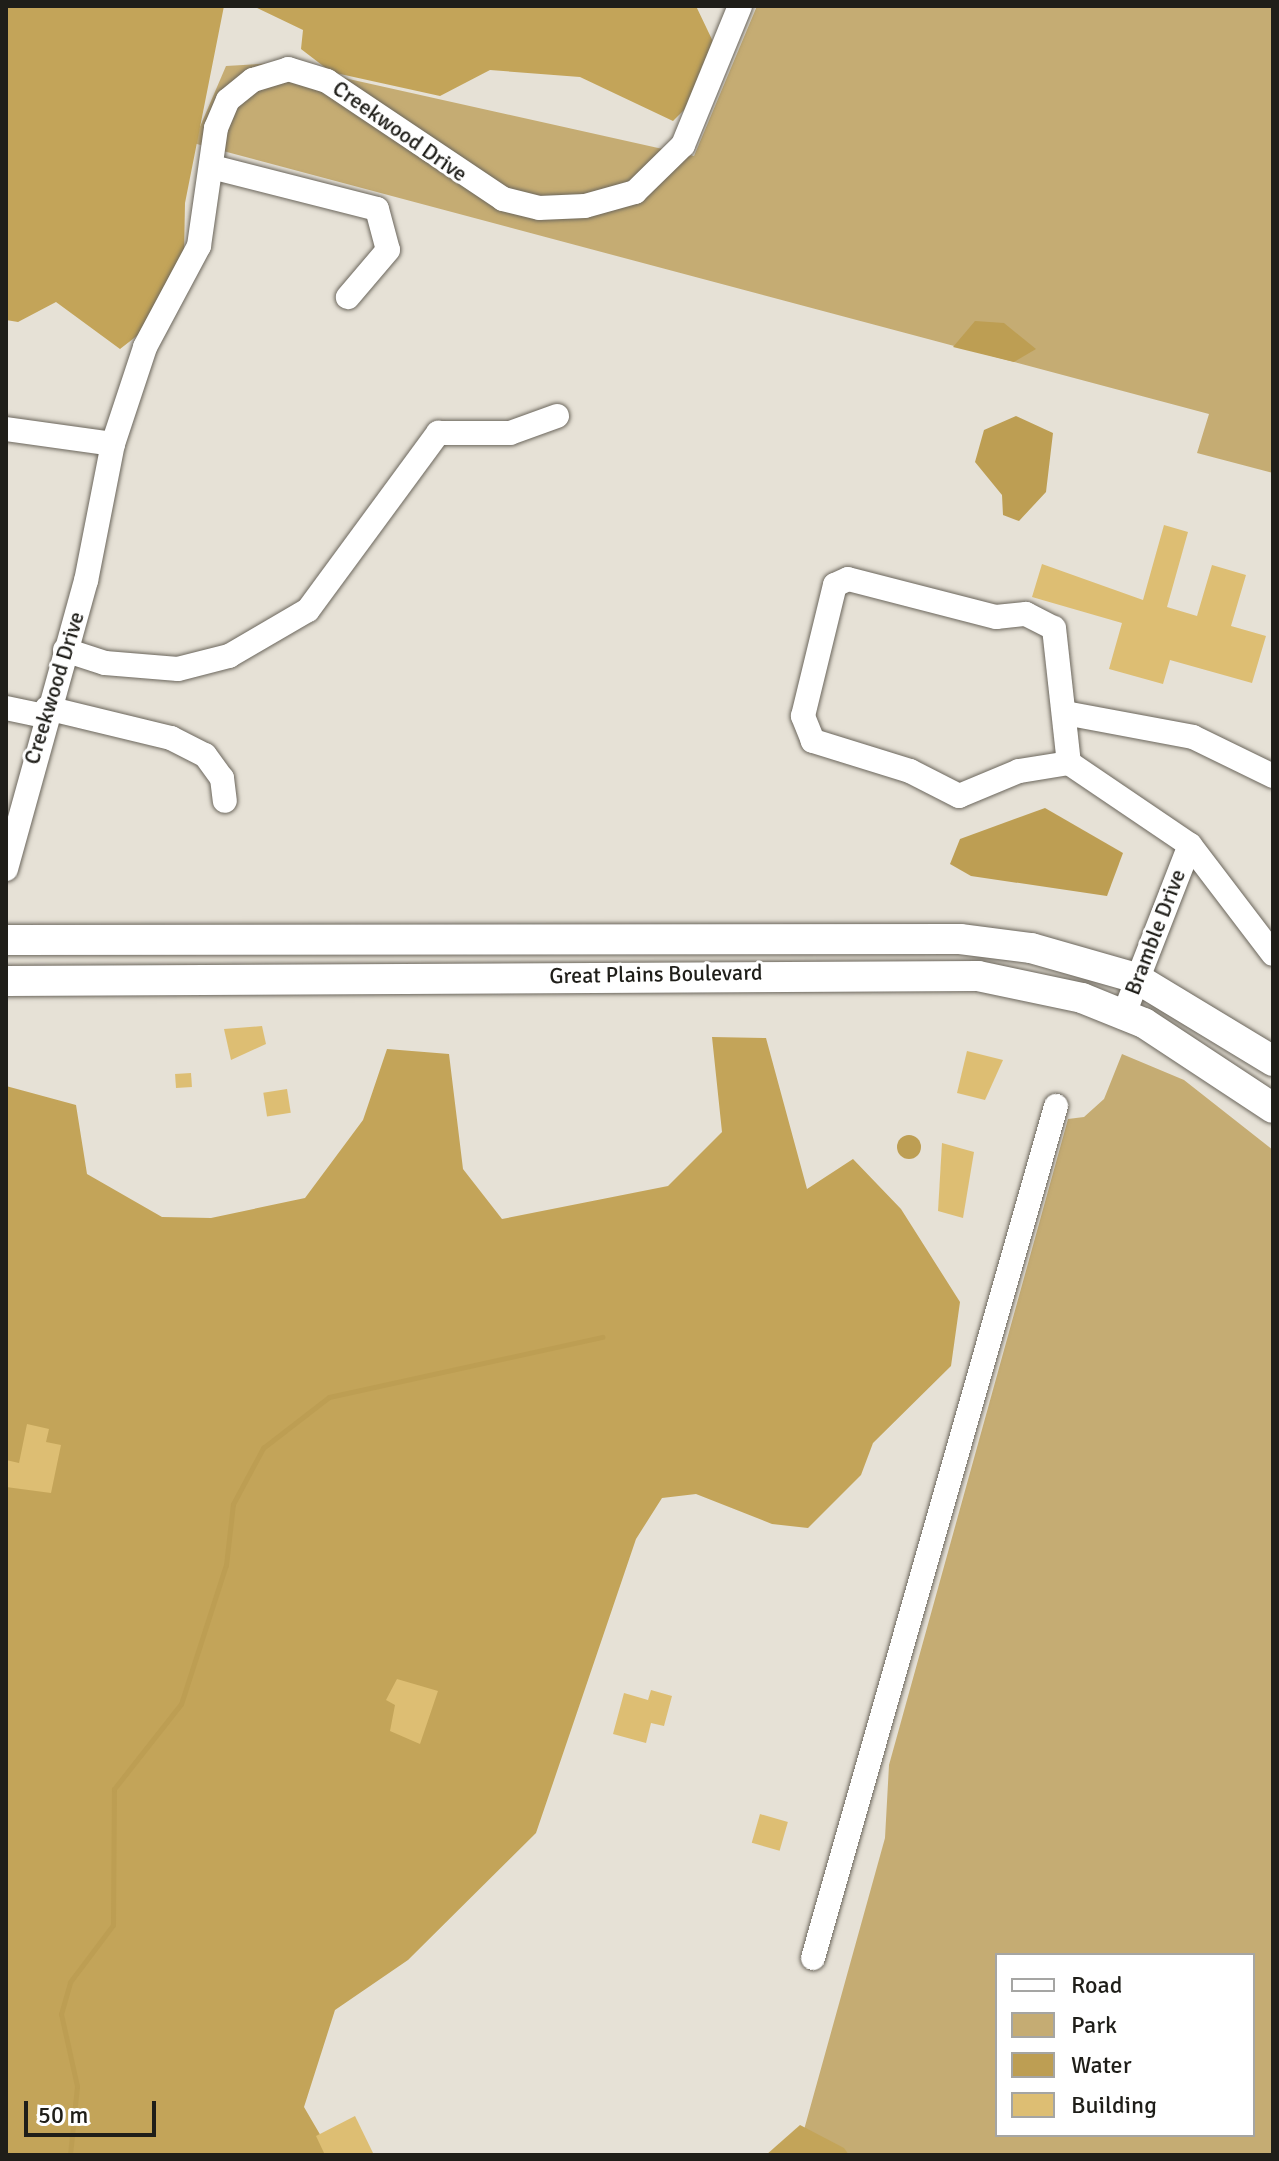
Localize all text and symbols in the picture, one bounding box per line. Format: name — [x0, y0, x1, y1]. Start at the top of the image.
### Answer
street label: Creekwood Drive — [328, 75, 472, 187]
street label: Creekwood Drive — [18, 608, 90, 768]
street label: Bramble Drive — [1119, 865, 1191, 999]
street label: Great Plains Boulevard — [549, 959, 763, 989]
legend — [995, 1953, 1255, 2137]
text: Road — [1071, 1970, 1122, 2000]
text: Park — [1071, 2010, 1117, 2040]
text: Water — [1071, 2050, 1131, 2080]
scale bar — [28, 2085, 160, 2135]
text: Building — [1071, 2090, 1157, 2120]
text: 50 m — [38, 2100, 88, 2130]

